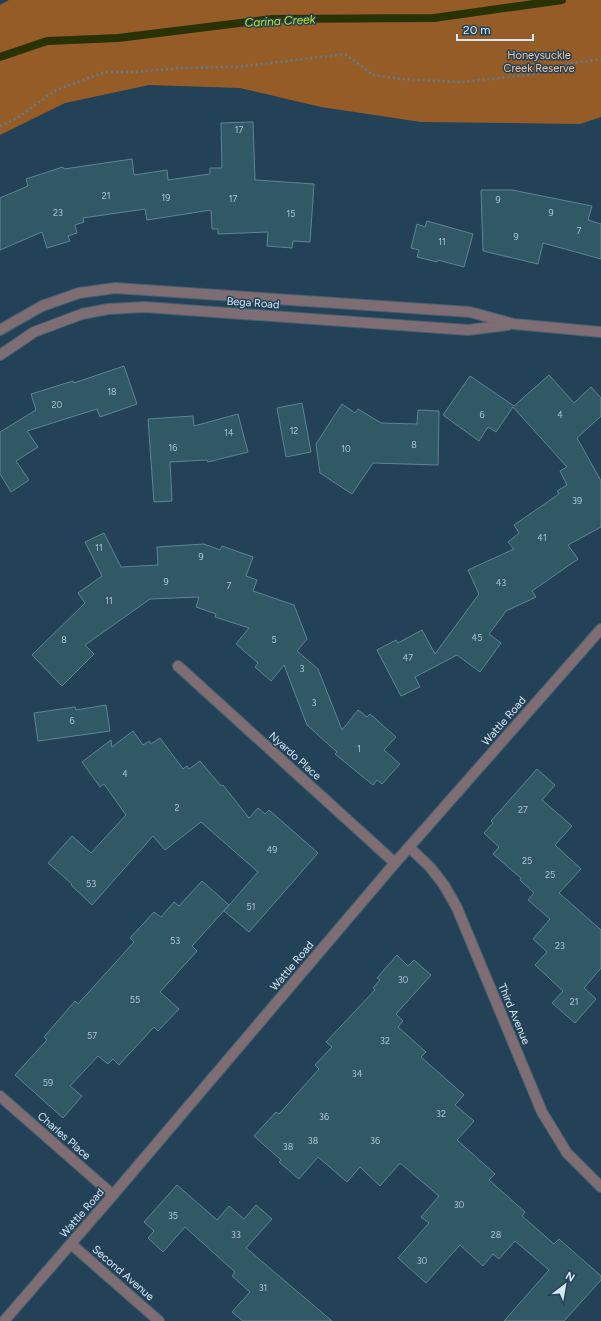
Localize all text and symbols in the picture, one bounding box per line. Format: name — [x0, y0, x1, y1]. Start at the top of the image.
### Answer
water label: Carina Creek — [244, 12, 317, 30]
scale bar — [457, 16, 533, 42]
text: 20 m — [463, 23, 491, 37]
park label: Honeysuckle Creek Reserve — [503, 49, 575, 75]
house number: 17 — [235, 124, 243, 135]
house number: 21 — [102, 190, 110, 201]
house number: 19 — [162, 192, 170, 203]
house number: 17 — [229, 193, 237, 204]
house number: 9 — [495, 194, 501, 205]
house number: 23 — [53, 207, 63, 218]
house number: 9 — [548, 207, 554, 218]
house number: 15 — [287, 208, 295, 219]
house number: 7 — [577, 225, 582, 236]
house number: 9 — [513, 231, 519, 242]
house number: 11 — [438, 236, 446, 247]
street label: Bega Road — [226, 295, 280, 311]
house number: 18 — [107, 386, 117, 397]
house number: 20 — [52, 399, 63, 410]
house number: 6 — [479, 409, 485, 420]
house number: 4 — [557, 409, 563, 420]
house number: 12 — [290, 425, 298, 436]
house number: 14 — [224, 427, 234, 438]
house number: 8 — [411, 439, 417, 450]
house number: 16 — [169, 442, 177, 453]
house number: 10 — [341, 443, 351, 454]
house number: 39 — [572, 495, 582, 506]
house number: 41 — [537, 532, 547, 543]
house number: 11 — [95, 542, 103, 553]
house number: 9 — [198, 551, 204, 562]
house number: 9 — [163, 576, 169, 587]
house number: 43 — [496, 577, 506, 588]
house number: 7 — [227, 580, 232, 591]
house number: 11 — [105, 595, 113, 606]
house number: 45 — [472, 632, 482, 643]
house number: 8 — [61, 634, 67, 645]
house number: 5 — [271, 634, 277, 645]
house number: 47 — [403, 652, 413, 663]
house number: 3 — [300, 663, 305, 674]
street label: Wattle Road — [479, 694, 529, 748]
house number: 3 — [312, 697, 317, 708]
house number: 6 — [69, 715, 75, 726]
street label: Nyardo Place — [266, 729, 324, 783]
house number: 1 — [357, 743, 361, 754]
house number: 4 — [122, 768, 128, 779]
house number: 2 — [174, 802, 180, 813]
house number: 27 — [518, 804, 528, 815]
house number: 49 — [267, 844, 277, 855]
house number: 25 — [522, 855, 532, 866]
house number: 25 — [545, 869, 555, 880]
house number: 53 — [86, 878, 96, 889]
house number: 51 — [247, 901, 255, 912]
house number: 53 — [170, 935, 180, 946]
street label: Wattle Road — [268, 939, 316, 993]
house number: 23 — [555, 940, 565, 951]
house number: 30 — [398, 974, 409, 985]
street label: Third Avenue — [495, 982, 533, 1046]
house number: 55 — [130, 994, 140, 1005]
house number: 21 — [570, 996, 578, 1007]
house number: 57 — [87, 1030, 97, 1041]
house number: 32 — [380, 1035, 390, 1046]
house number: 34 — [352, 1068, 363, 1079]
house number: 59 — [43, 1077, 53, 1088]
house number: 32 — [436, 1108, 446, 1119]
street label: Charles Place — [35, 1109, 93, 1163]
house number: 36 — [319, 1111, 329, 1122]
house number: 38 — [308, 1135, 319, 1146]
house number: 36 — [370, 1135, 380, 1146]
house number: 38 — [283, 1141, 294, 1152]
street label: Wattle Road — [57, 1186, 107, 1240]
house number: 30 — [454, 1199, 465, 1210]
house number: 35 — [168, 1210, 178, 1221]
house number: 33 — [231, 1229, 241, 1240]
house number: 28 — [491, 1229, 502, 1240]
street label: Second Avenue — [89, 1243, 157, 1303]
house number: 30 — [417, 1255, 428, 1266]
north arrow — [545, 1265, 585, 1305]
text: N — [563, 1269, 577, 1285]
house number: 31 — [259, 1282, 267, 1293]

